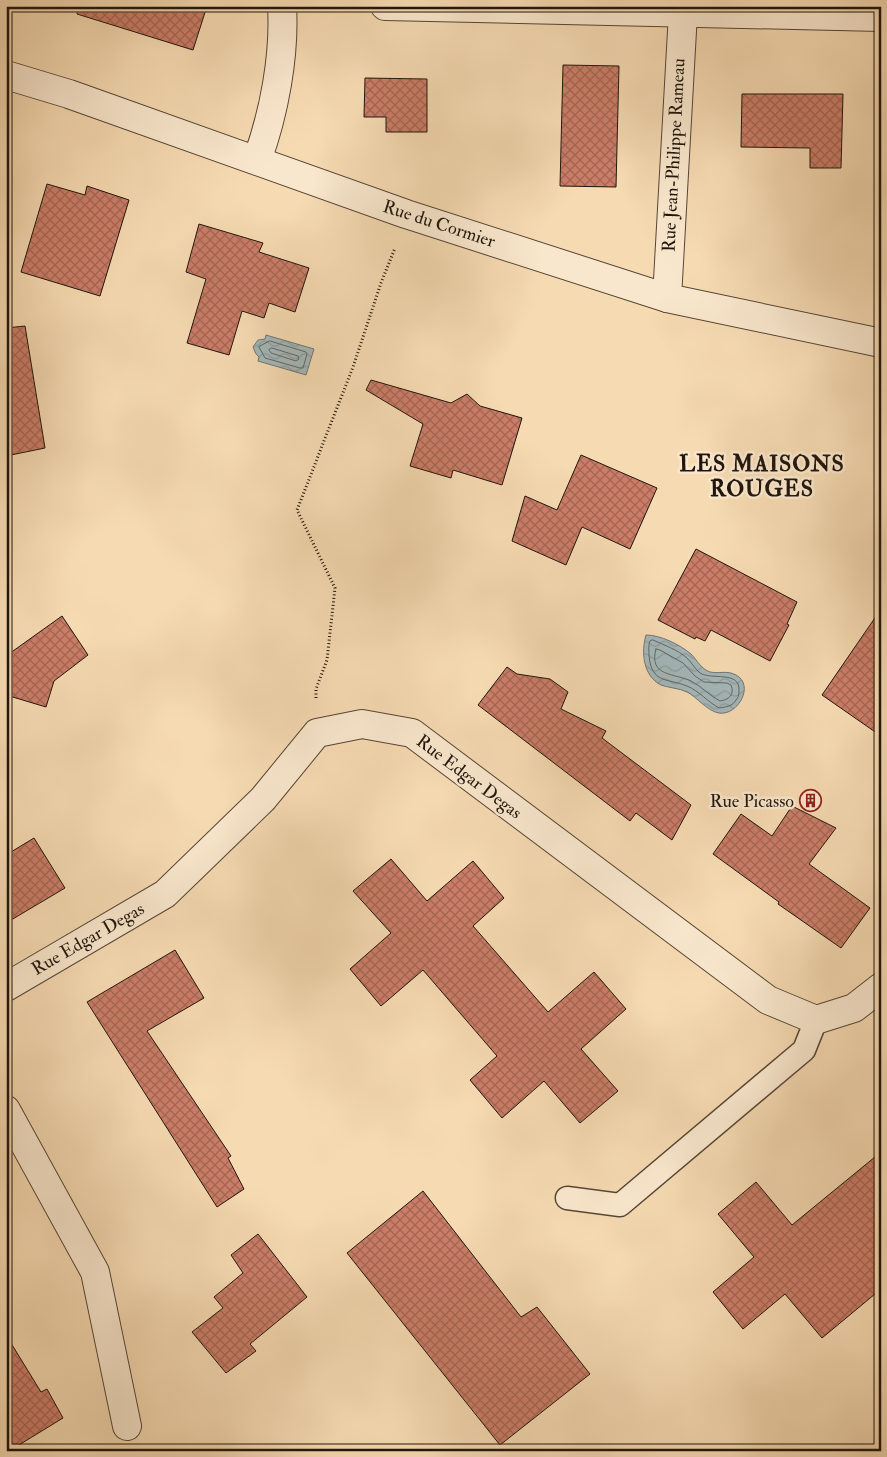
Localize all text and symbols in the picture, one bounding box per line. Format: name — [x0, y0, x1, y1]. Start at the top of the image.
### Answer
street label: Rue Jean-Philippe Rameau — [657, 57, 691, 253]
street label: Rue du Cormier — [380, 195, 498, 253]
district label: LES MAISONS ROUGES — [679, 450, 845, 503]
street label: Rue Edgar Degas — [412, 730, 526, 824]
building icon: Rue Picasso — [798, 789, 822, 813]
place label: Rue Picasso — [710, 790, 794, 813]
street label: Rue Edgar Degas — [27, 897, 149, 981]

